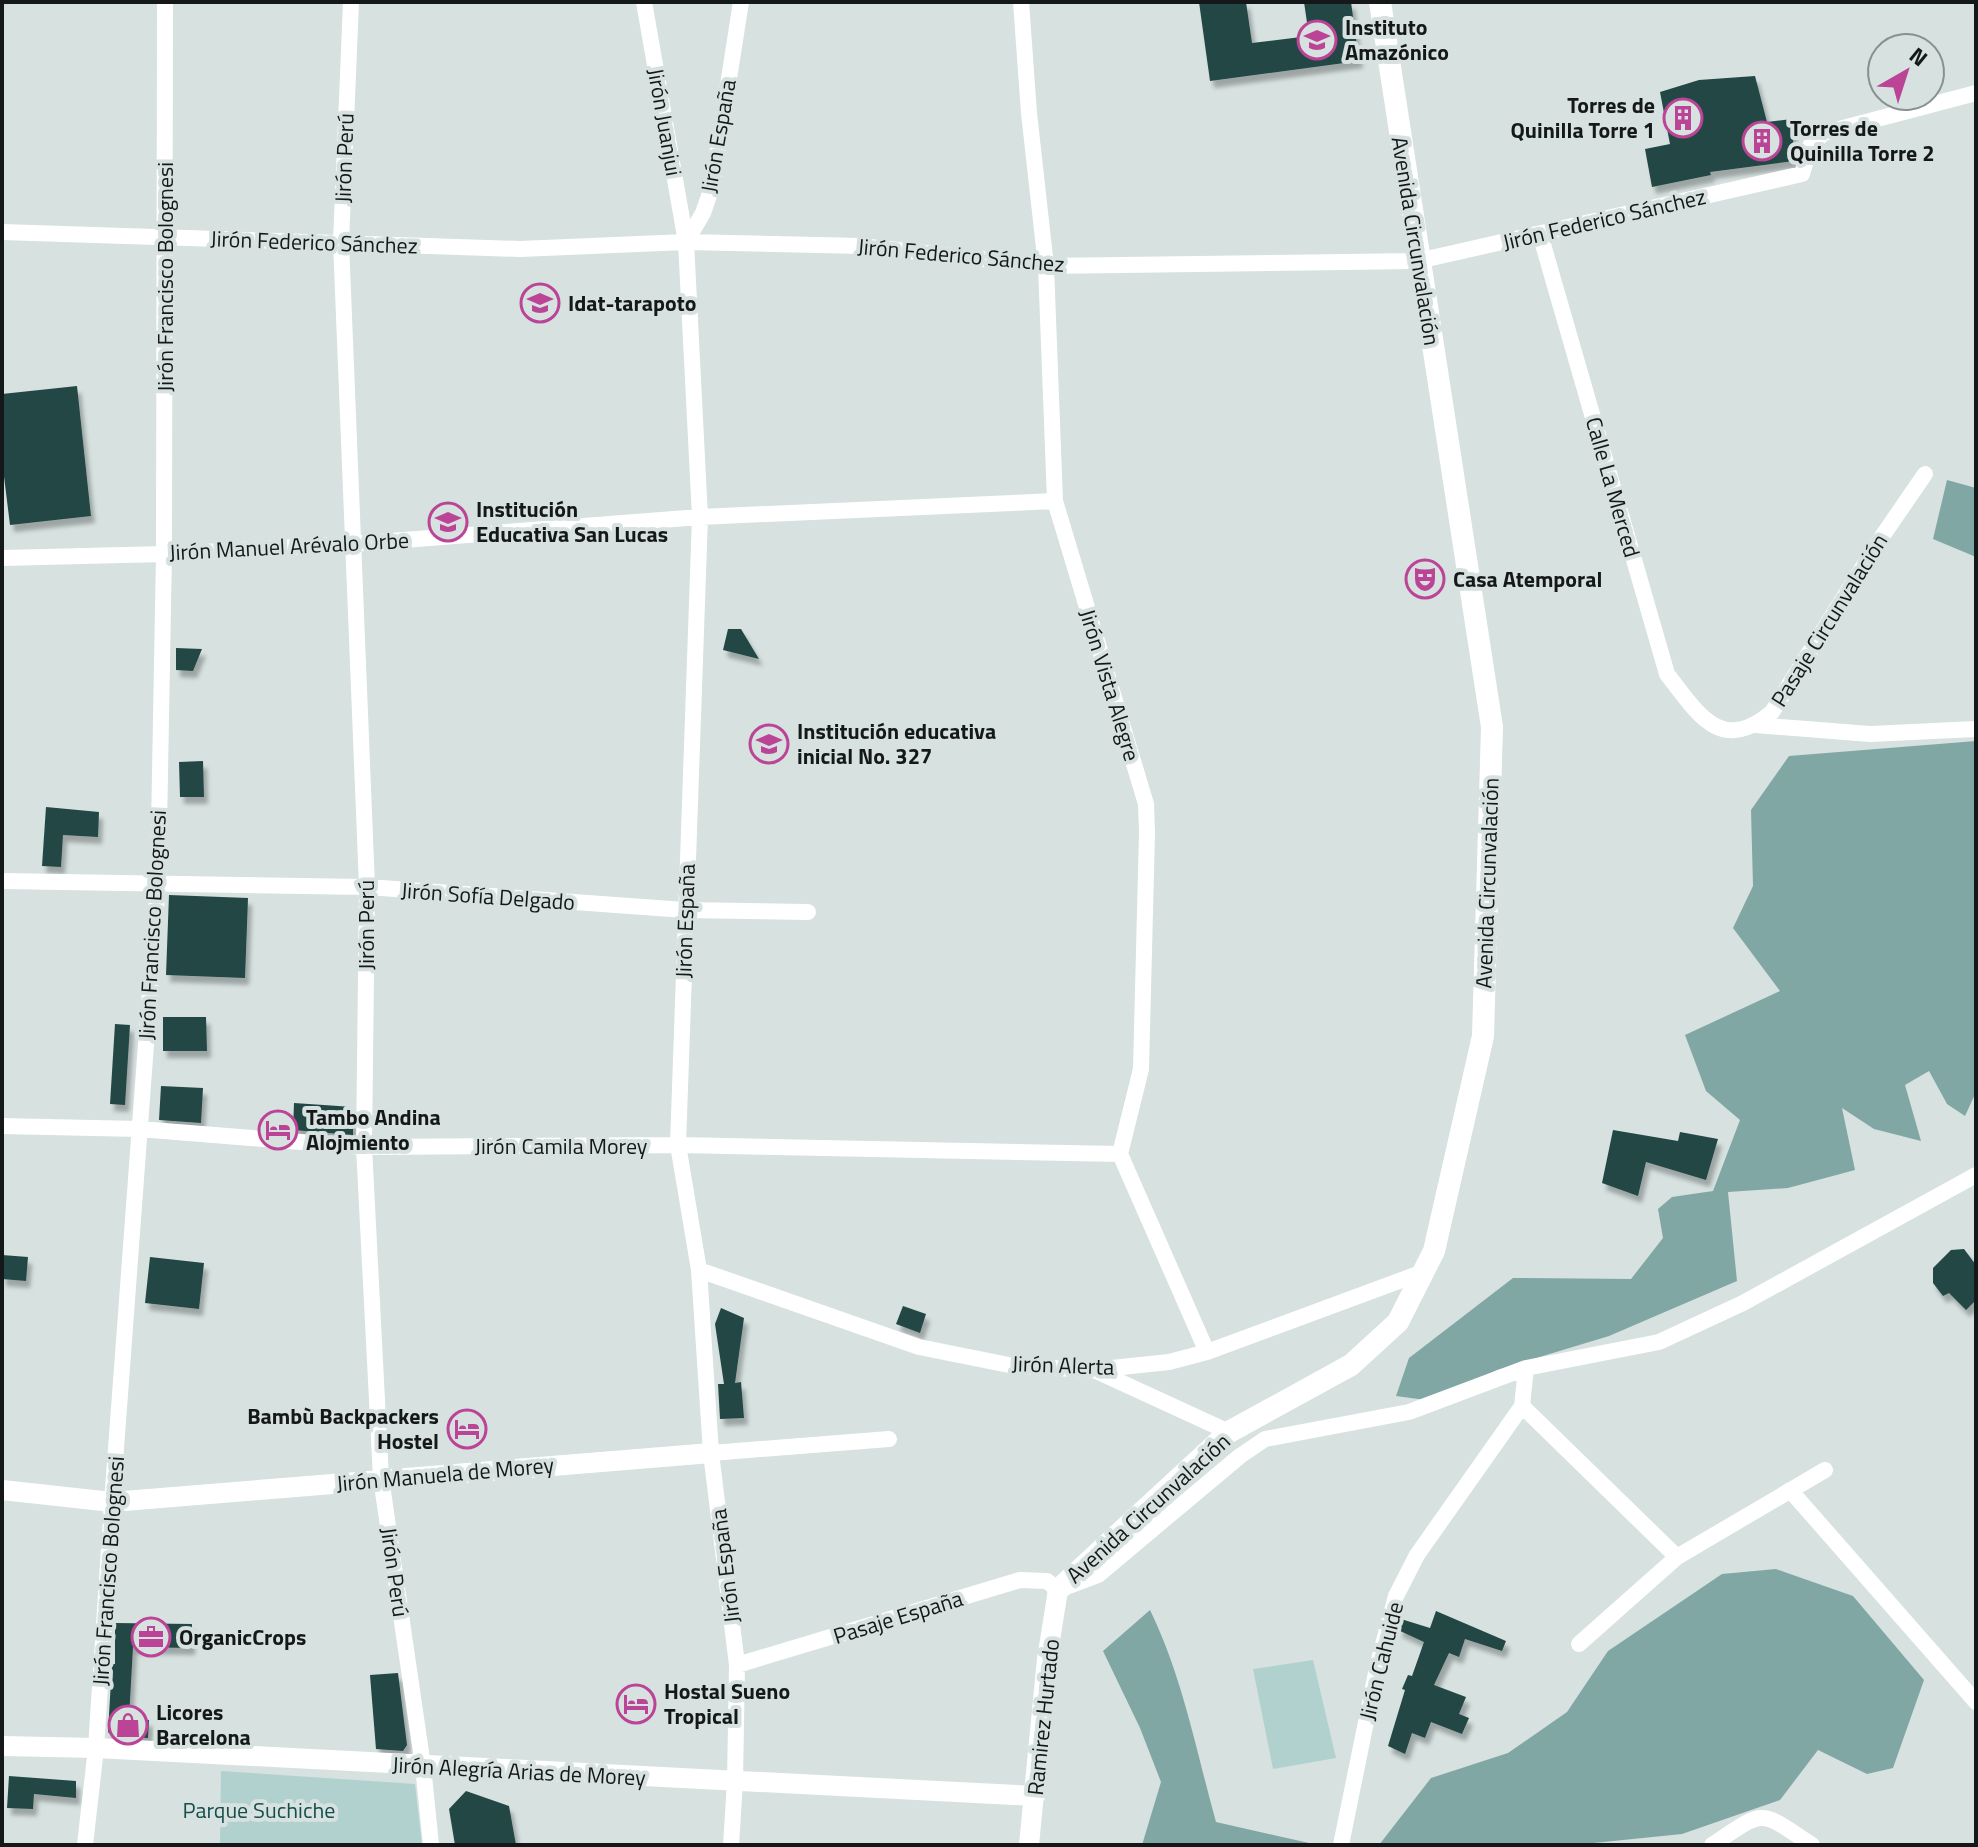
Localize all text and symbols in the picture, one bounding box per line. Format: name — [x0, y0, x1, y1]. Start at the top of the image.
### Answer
place label: Instituto Amazónico — [1345, 10, 1449, 69]
school or university icon: Instituto Amazónico — [1296, 19, 1338, 61]
north arrow — [1866, 32, 1946, 112]
text: N — [1902, 38, 1935, 74]
street label: Jirón Juanjui — [639, 65, 691, 179]
street label: Jirón España — [691, 77, 745, 195]
place label: Torres de Quinilla Torre 1 — [1511, 88, 1655, 147]
building icon: Torres de Quinilla Torre 1 — [1662, 97, 1704, 139]
place label: Torres de Quinilla Torre 2 — [1790, 111, 1935, 170]
street label: Jirón Perú — [325, 112, 363, 204]
building icon: Torres de Quinilla Torre 2 — [1741, 120, 1783, 162]
street label: Avenida Circunvalación — [1383, 134, 1449, 348]
street label: Jirón Francisco Bolognesi — [148, 162, 182, 392]
street label: Jirón Federico Sánchez — [1499, 179, 1709, 259]
street label: Jirón Federico Sánchez — [210, 221, 418, 263]
street label: Jirón Federico Sánchez — [856, 229, 1066, 281]
school or university icon: Idat-tarapoto — [519, 282, 561, 324]
place label: Idat-tarapoto — [568, 286, 696, 320]
street label: Calle La Merced — [1577, 413, 1649, 561]
place label: Institución Educativa San Lucas — [476, 492, 668, 551]
school or university icon: Institución Educativa San Lucas — [427, 501, 469, 543]
street label: Jirón Manuel Arévalo Orbe — [168, 523, 410, 569]
street label: Pasaje Circunvalación — [1762, 527, 1896, 713]
theatre icon: Casa Atemporal — [1404, 558, 1446, 600]
place label: Casa Atemporal — [1453, 562, 1602, 596]
street label: Jirón Vista Alegre — [1071, 605, 1149, 765]
place label: Institución educativa inicial No. 327 — [797, 714, 996, 773]
school or university icon: Institución educativa inicial No. 327 — [748, 723, 790, 765]
street label: Avenida Circunvalación — [1466, 777, 1508, 989]
street label: Jirón Francisco Bolognesi — [129, 809, 175, 1041]
street label: Jirón España — [666, 863, 704, 979]
street label: Jirón Sofía Delgado — [400, 873, 576, 919]
street label: Jirón Perú — [349, 880, 383, 970]
place label: Tambo Andina Alojmiento — [306, 1100, 441, 1159]
hotel icon: Tambo Andina Alojmiento — [257, 1109, 299, 1151]
street label: Jirón Camila Morey — [475, 1129, 648, 1163]
street label: Jirón Alerta — [1011, 1346, 1115, 1384]
place label: Bambù Backpackers Hostel — [247, 1399, 439, 1458]
hotel icon: Bambù Backpackers Hostel — [446, 1408, 488, 1450]
street label: Avenida Circunvalación — [1058, 1425, 1238, 1591]
street label: Jirón Manuela de Morey — [335, 1448, 556, 1500]
street label: Jirón Francisco Bolognesi — [83, 1455, 133, 1687]
street label: Jirón España — [701, 1507, 749, 1625]
street label: Jirón Perú — [372, 1525, 418, 1619]
street label: Pasaje España — [829, 1581, 967, 1653]
street label: Jirón Cahuide — [1350, 1598, 1412, 1724]
office icon: OrganicCrops — [130, 1616, 172, 1658]
place label: OrganicCrops — [179, 1620, 306, 1654]
street label: Ramirez Hurtado — [1018, 1637, 1068, 1797]
place label: Hostal Sueno Tropical — [664, 1674, 790, 1733]
hotel icon: Hostal Sueno Tropical — [615, 1683, 657, 1725]
place label: Licores Barcelona — [156, 1695, 251, 1754]
shop icon: Licores Barcelona — [107, 1704, 149, 1746]
street label: Jirón Alegría Arias de Morey — [391, 1747, 647, 1795]
park label: Parque Suchiche — [183, 1793, 335, 1827]

